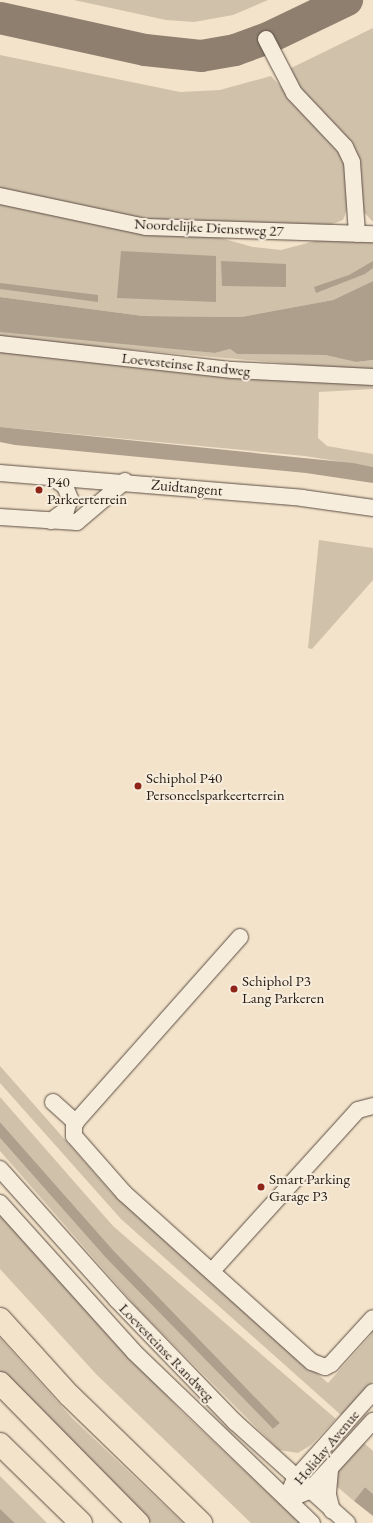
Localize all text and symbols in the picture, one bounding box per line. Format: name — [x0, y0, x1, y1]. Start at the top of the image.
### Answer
street label: Noordelijke Dienstweg 27 — [134, 214, 284, 240]
street label: Loevesteinse Randweg — [121, 348, 251, 380]
place label: P40 Parkeerterrein — [47, 472, 127, 507]
street label: Zuidtangent — [150, 475, 224, 499]
marker: P40 Parkeerterrein — [34, 485, 44, 495]
place label: Schiphol P40 Personeelsparkeerterrein — [146, 768, 285, 803]
marker: Schiphol P40 Personeelsparkeerterrein — [133, 781, 143, 791]
place label: Schiphol P3 Lang Parkeren — [242, 971, 324, 1006]
marker: Schiphol P3 Lang Parkeren — [229, 984, 239, 994]
place label: Smart Parking Garage P3 — [269, 1169, 350, 1204]
marker: Smart Parking Garage P3 — [256, 1182, 266, 1192]
street label: Loevesteinse Randweg — [116, 1299, 218, 1405]
street label: Holiday Avenue — [289, 1406, 363, 1488]

